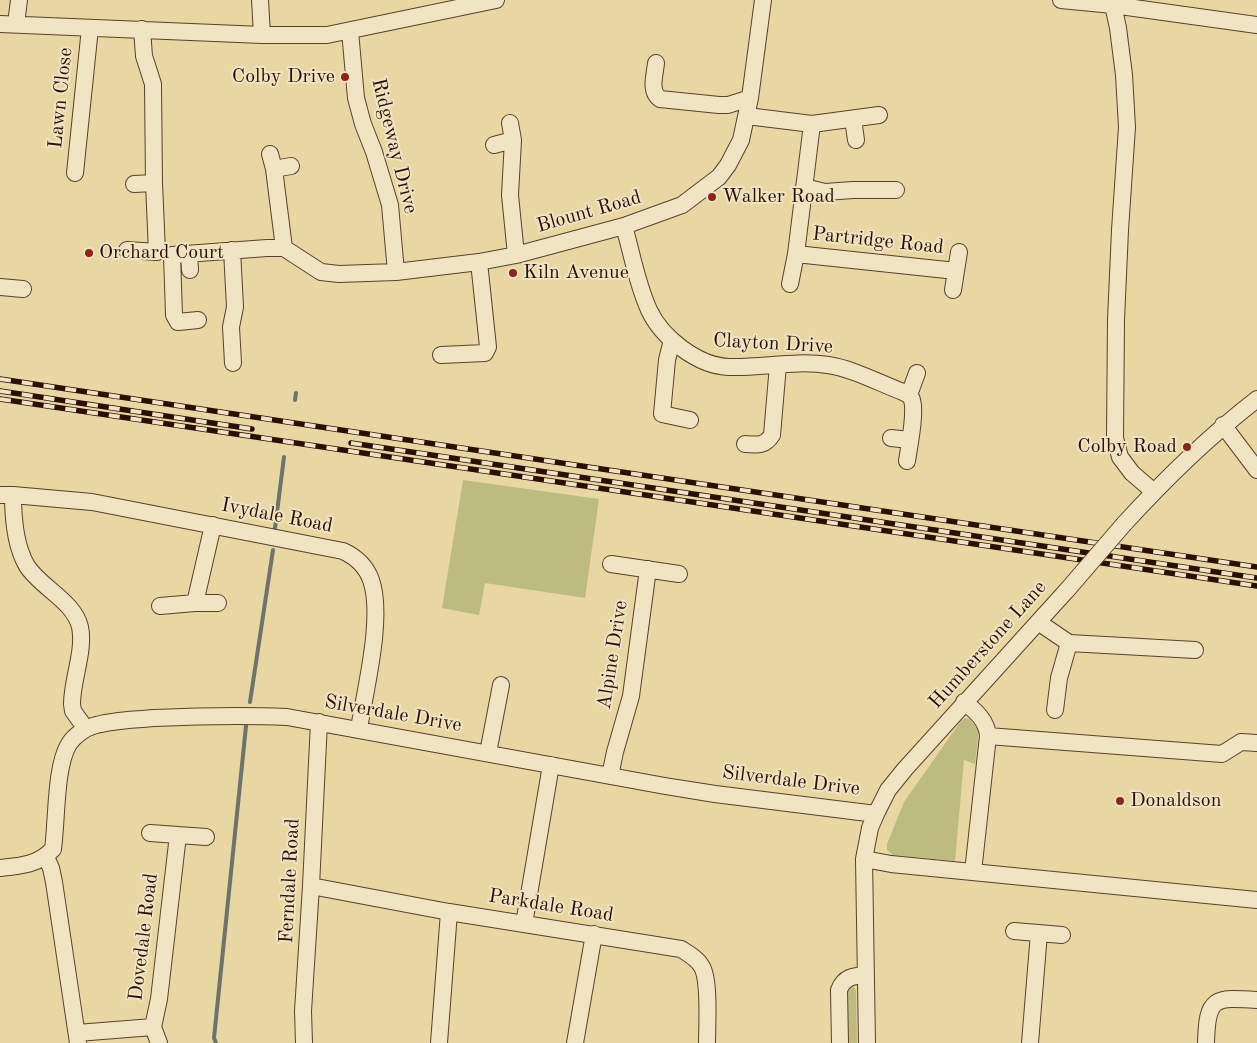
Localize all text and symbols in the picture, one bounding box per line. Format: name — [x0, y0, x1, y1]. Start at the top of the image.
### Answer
street label: Lawn Close — [44, 46, 78, 150]
place label: Colby Drive — [232, 65, 335, 89]
marker: Colby Drive — [339, 71, 351, 83]
street label: Ridgeway Drive — [366, 76, 422, 216]
place label: Walker Road — [722, 185, 835, 209]
street label: Blount Road — [534, 186, 644, 238]
marker: Walker Road — [706, 191, 718, 203]
street label: Partridge Road — [811, 222, 945, 260]
place label: Orchard Court — [99, 241, 224, 265]
marker: Orchard Court — [83, 247, 95, 259]
place label: Kiln Avenue — [523, 261, 629, 285]
marker: Kiln Avenue — [507, 267, 519, 279]
street label: Clayton Drive — [712, 329, 834, 359]
place label: Colby Road — [1077, 435, 1177, 459]
marker: Colby Road — [1181, 441, 1193, 453]
street label: Ivydale Road — [219, 493, 335, 539]
street label: Humberstone Lane — [924, 576, 1052, 714]
street label: Alpine Drive — [593, 599, 633, 711]
street label: Silverdale Drive — [323, 690, 463, 738]
street label: Silverdale Drive — [721, 761, 861, 801]
place label: Donaldson — [1130, 789, 1221, 813]
marker: Donaldson — [1114, 795, 1126, 807]
street label: Ferndale Road — [275, 818, 305, 944]
street label: Dovedale Road — [124, 872, 164, 1002]
street label: Parkdale Road — [487, 884, 615, 928]

